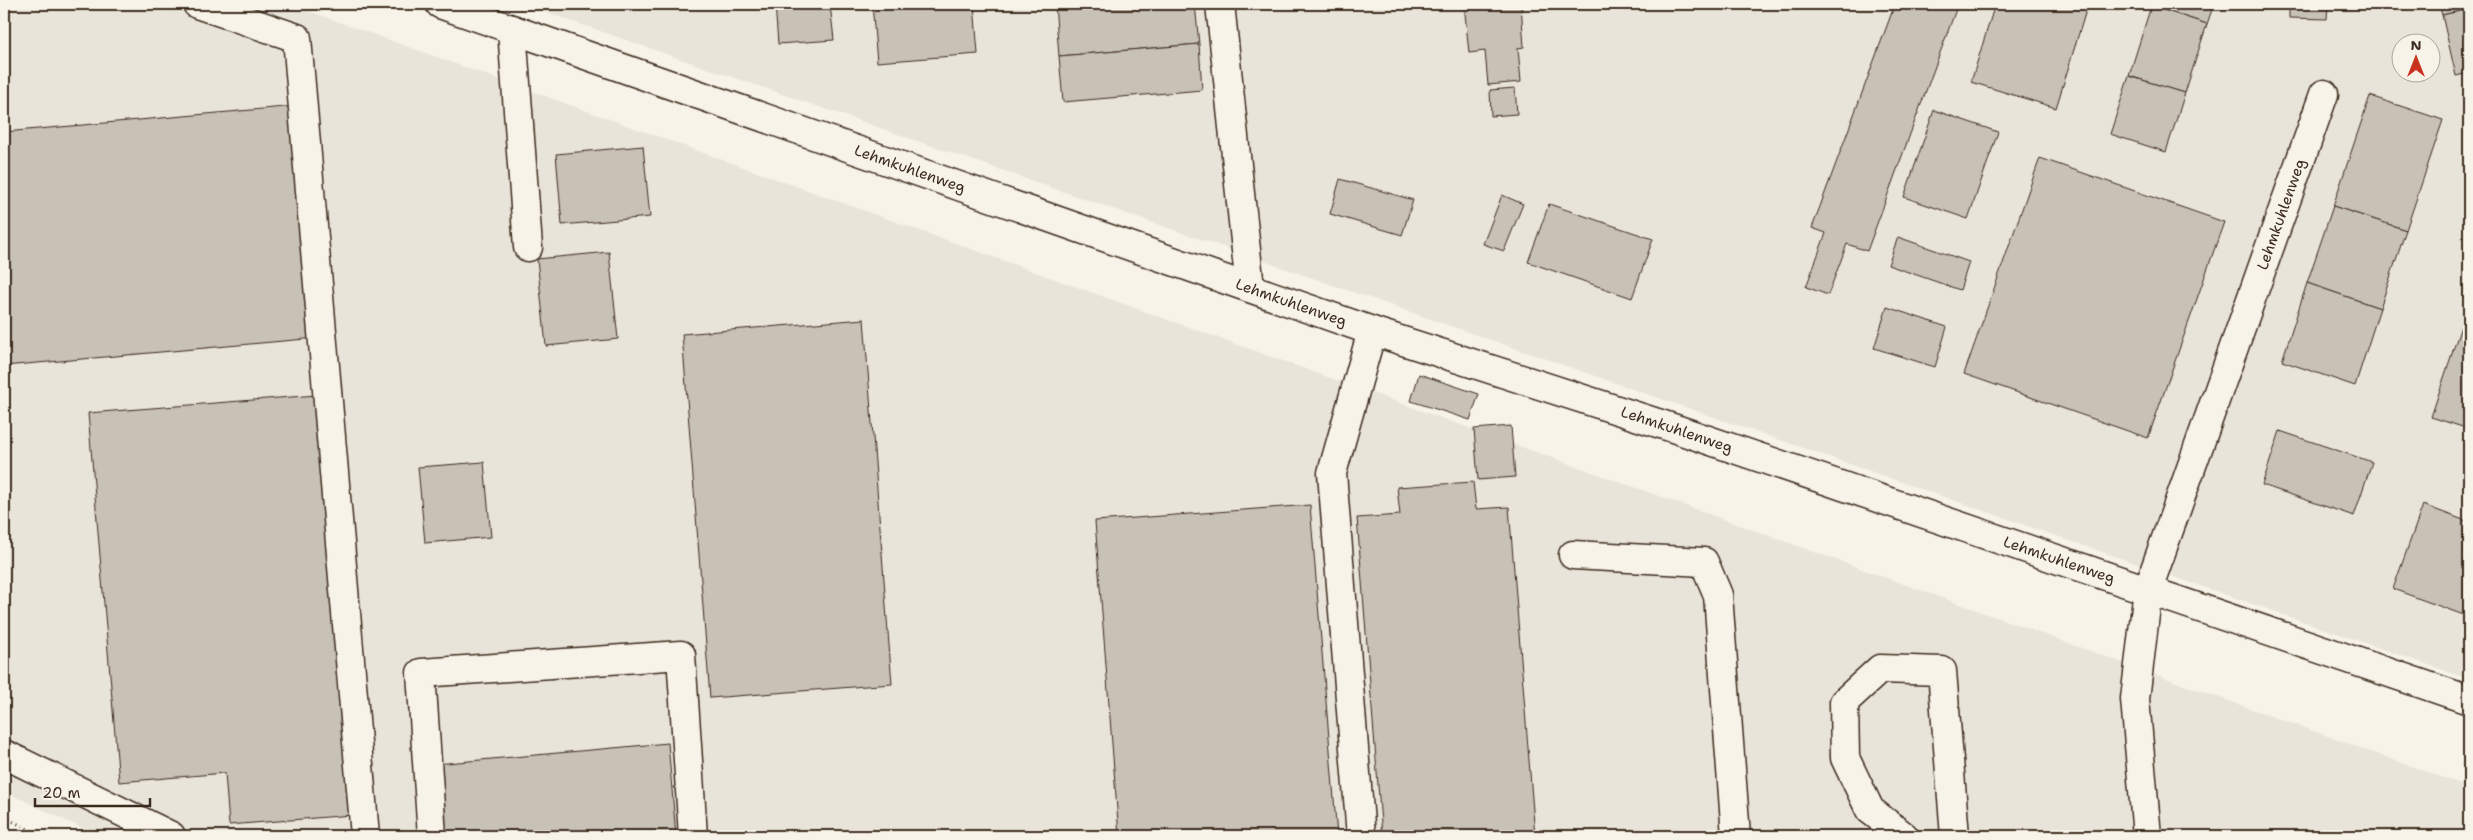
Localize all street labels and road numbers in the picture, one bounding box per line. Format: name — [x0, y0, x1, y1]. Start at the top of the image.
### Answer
street label: Lehmkuhlenweg — [852, 140, 968, 198]
street label: Lehmkuhlenweg — [2252, 156, 2310, 273]
street label: Lehmkuhlenweg — [1233, 274, 1349, 331]
street label: Lehmkuhlenweg — [1618, 402, 1735, 458]
street label: Lehmkuhlenweg — [2001, 532, 2118, 588]

